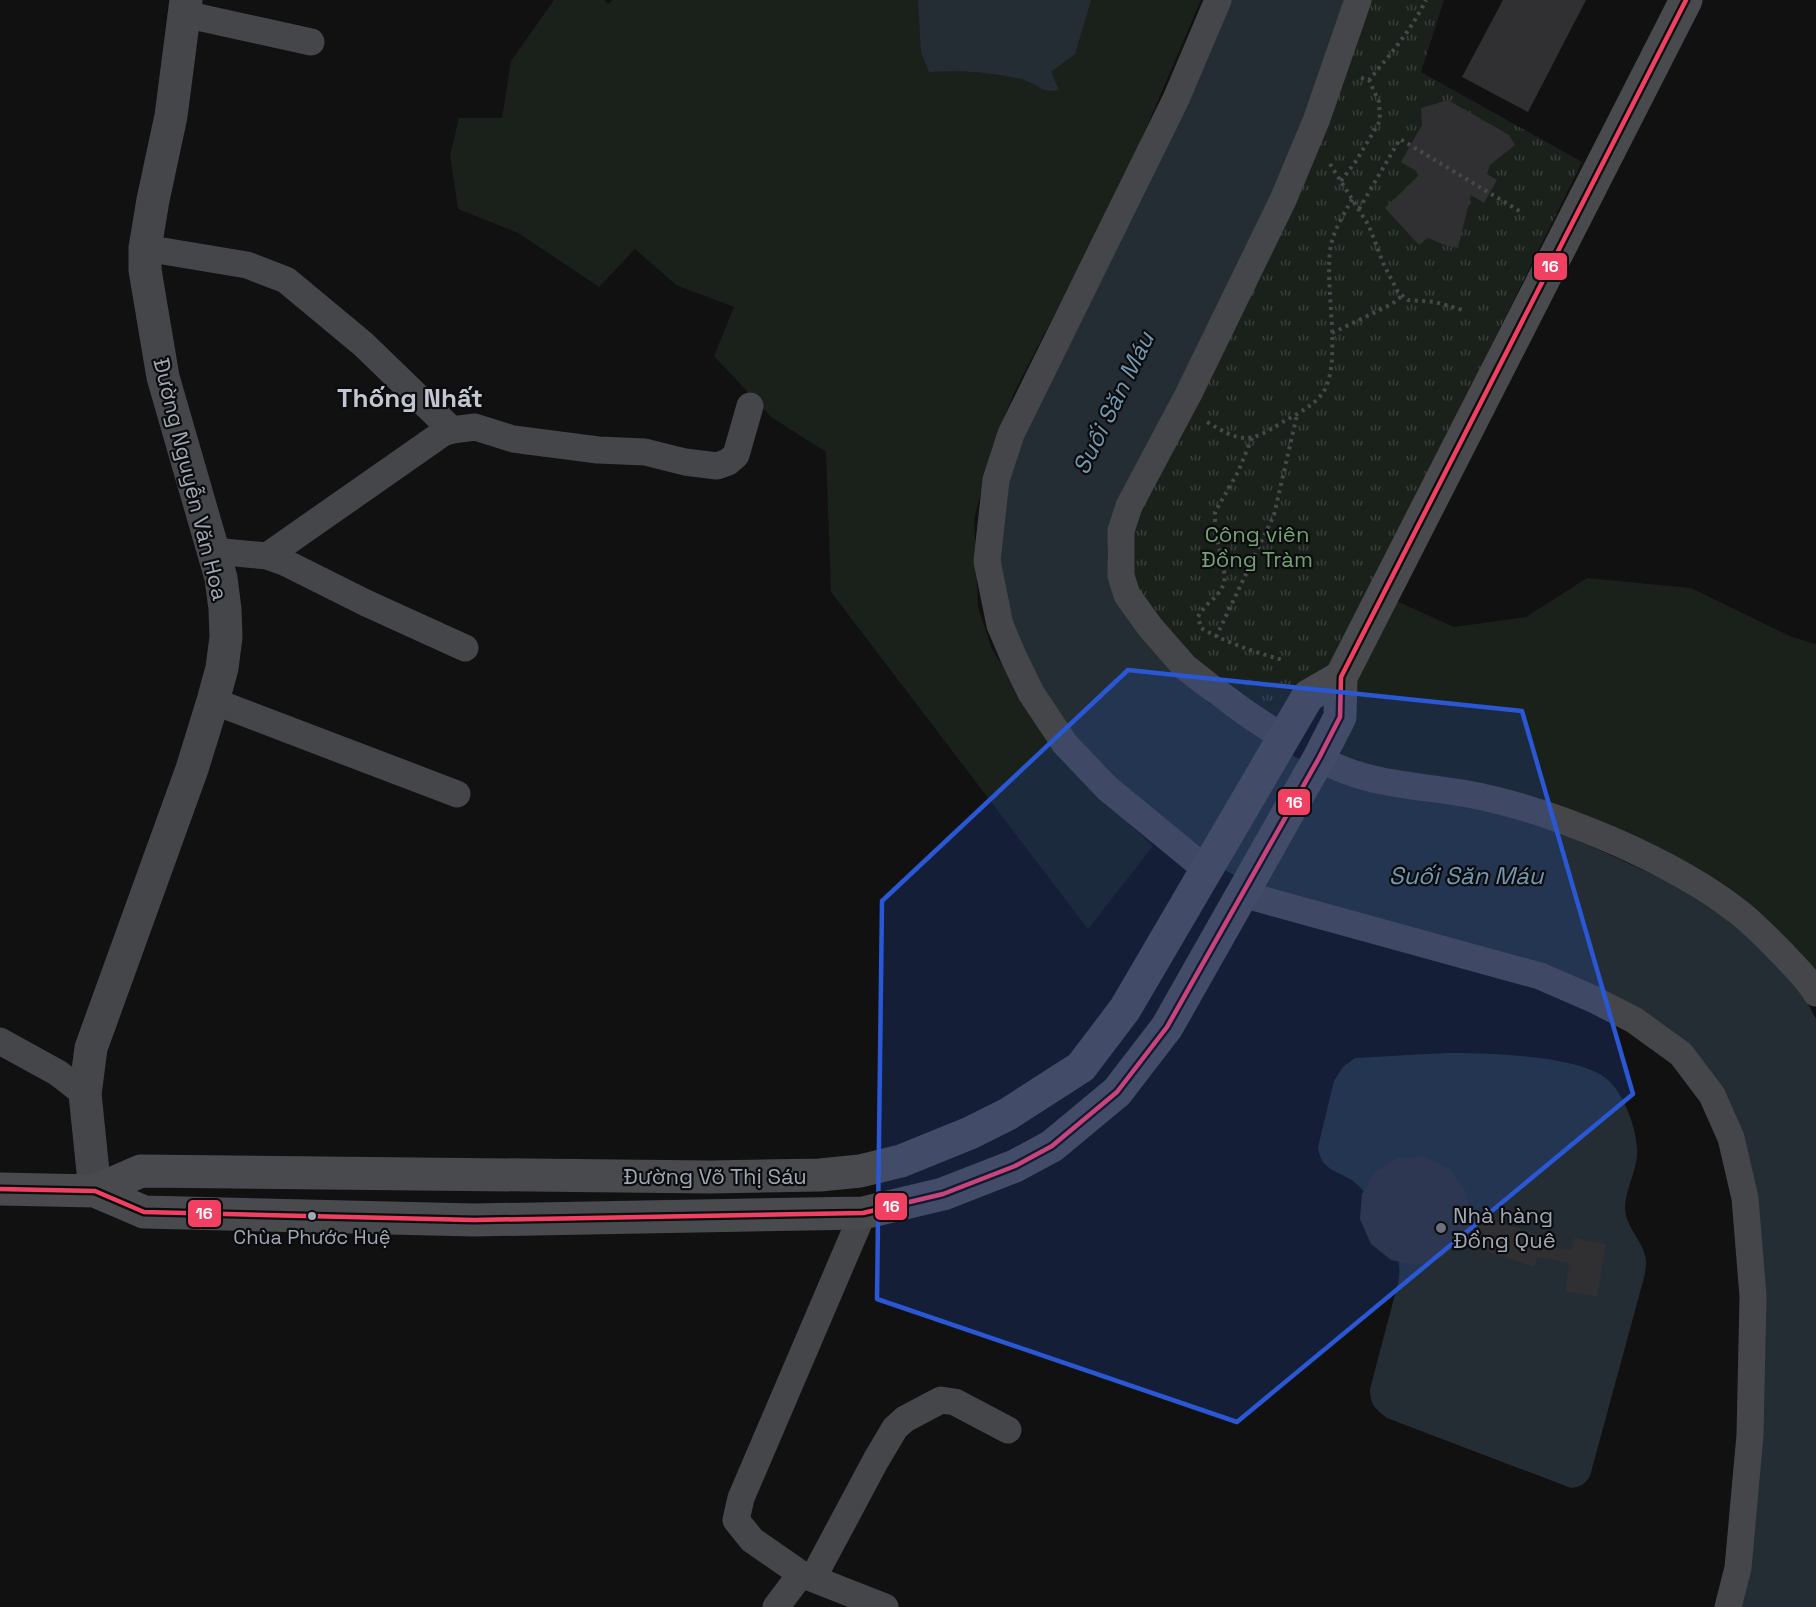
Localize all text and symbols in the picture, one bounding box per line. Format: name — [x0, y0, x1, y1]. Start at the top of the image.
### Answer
line badge: 16 — [1533, 252, 1568, 281]
text: 16 — [1541, 256, 1559, 277]
water label: Suối Săn Máu — [1065, 326, 1161, 479]
street label: Đường Nguyễn Văn Hoa — [147, 355, 235, 603]
district label: Thống Nhất — [337, 381, 483, 415]
park label: Công viên Đồng Tràm — [1201, 520, 1313, 573]
line badge: 16 — [1277, 788, 1311, 816]
text: 16 — [1285, 792, 1303, 813]
water label: Suối Săn Máu — [1389, 860, 1545, 891]
street label: Đường Võ Thị Sáu — [623, 1162, 807, 1190]
line badge: 16 — [874, 1192, 908, 1221]
text: 16 — [882, 1196, 900, 1217]
line badge: 16 — [187, 1199, 222, 1228]
place label: Nhà hàng Đồng Quê — [1453, 1201, 1556, 1254]
text: 16 — [195, 1203, 213, 1224]
marker: Chùa Phước Huệ — [306, 1210, 318, 1222]
marker: Nhà hàng Đồng Quê — [1434, 1221, 1448, 1235]
place label: Chùa Phước Huệ — [233, 1224, 391, 1250]

